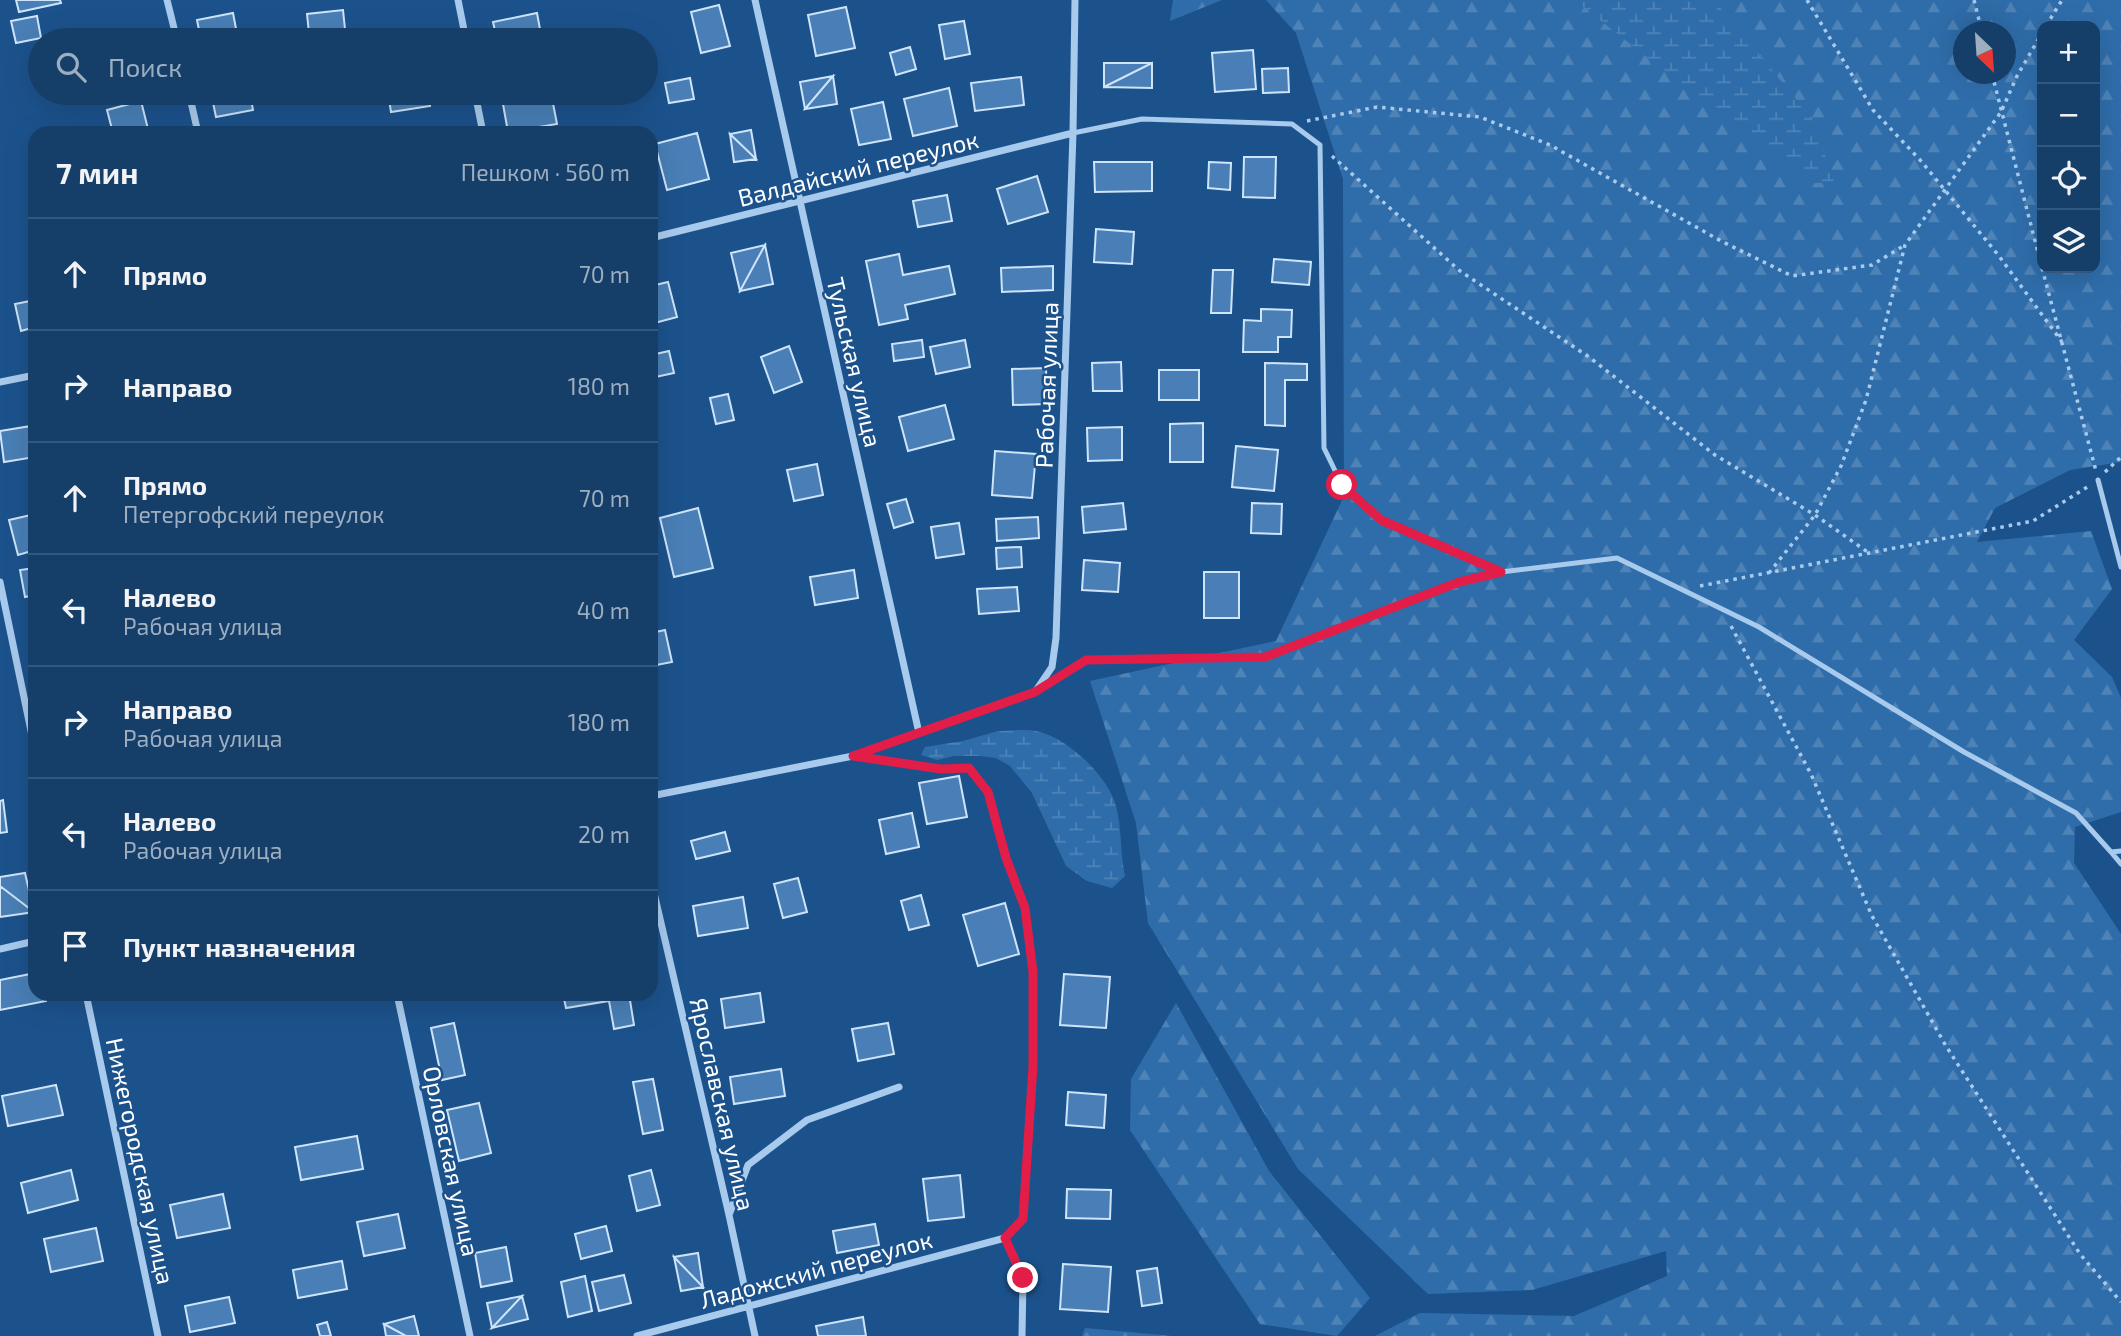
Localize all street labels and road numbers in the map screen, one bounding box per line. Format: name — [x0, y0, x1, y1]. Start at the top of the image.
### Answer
street label: Валдайский переулок — [735, 124, 982, 213]
street label: Тульская улица — [820, 274, 889, 450]
street label: Рабочая улица — [1029, 301, 1064, 469]
street label: Ярославская улица — [683, 995, 762, 1213]
street label: Нижегородская улица — [100, 1035, 181, 1287]
street label: Орловская улица — [417, 1063, 486, 1259]
street label: Ладожский переулок — [697, 1224, 936, 1315]

